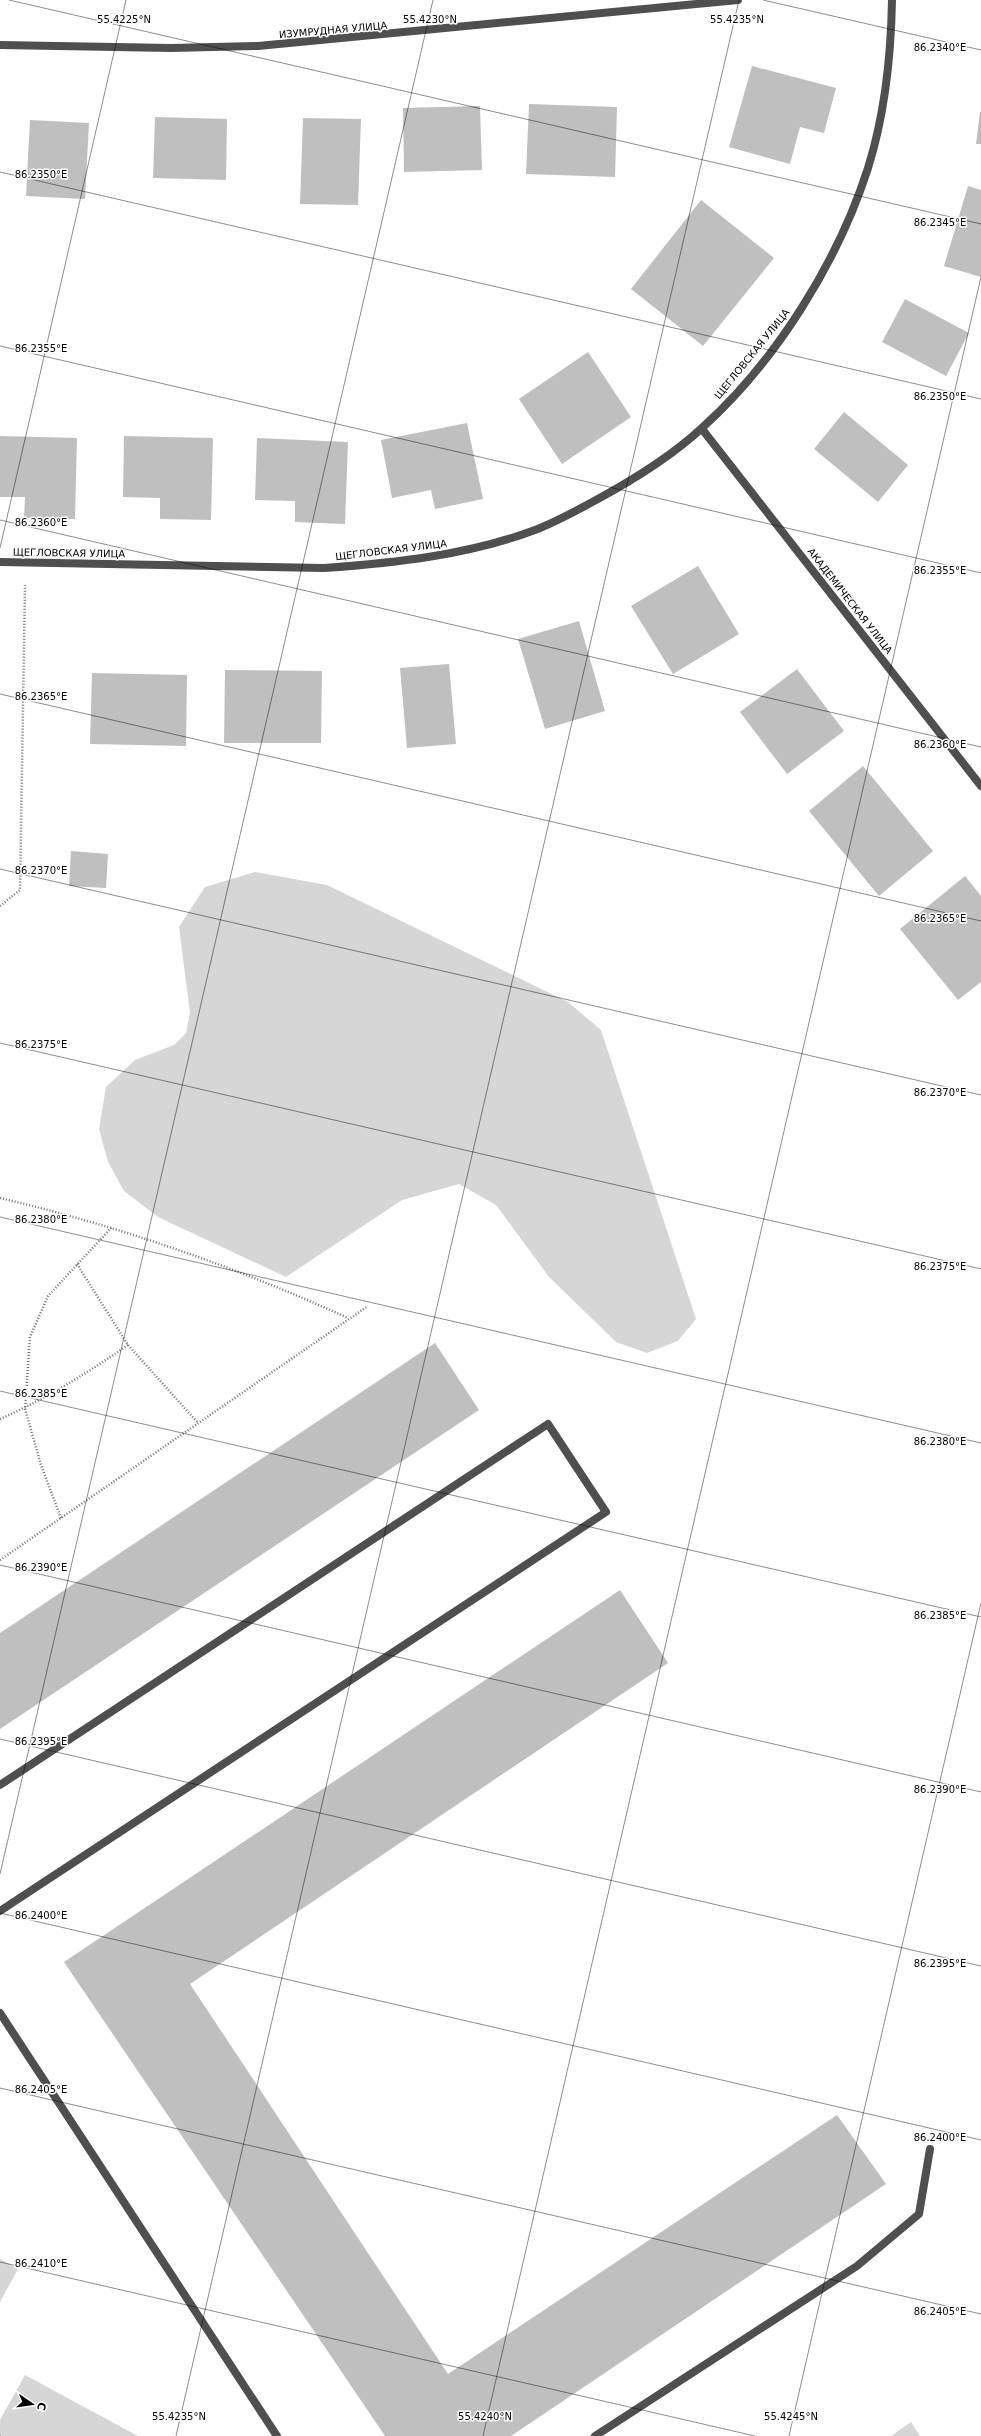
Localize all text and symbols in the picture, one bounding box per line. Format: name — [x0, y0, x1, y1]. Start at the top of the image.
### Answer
text: 55.4225°N — [97, 14, 151, 25]
text: 55.4230°N — [403, 14, 457, 25]
text: 55.4235°N — [710, 14, 764, 25]
street label: ИЗУМРУДНАЯ УЛИЦА — [278, 20, 388, 40]
text: 86.2340°E — [914, 42, 966, 53]
text: 86.2350°E — [15, 169, 67, 180]
text: 86.2345°E — [914, 217, 966, 228]
street label: ЩЕГЛОВСКАЯ УЛИЦА — [712, 307, 792, 401]
text: 86.2355°E — [15, 343, 67, 354]
text: 86.2350°E — [914, 391, 966, 402]
text: 86.2360°E — [15, 517, 67, 528]
street label: ЩЕГЛОВСКАЯ УЛИЦА — [335, 538, 448, 562]
street label: АКАДЕМИЧЕСКАЯ УЛИЦА — [805, 546, 895, 656]
street label: ЩЕГЛОВСКАЯ УЛИЦА — [13, 547, 125, 559]
text: 86.2355°E — [914, 565, 966, 576]
text: 86.2365°E — [15, 691, 67, 702]
text: 86.2360°E — [914, 739, 966, 750]
text: 86.2370°E — [15, 865, 67, 876]
text: 86.2365°E — [914, 913, 966, 924]
text: 86.2375°E — [15, 1039, 67, 1050]
text: 86.2370°E — [914, 1087, 966, 1098]
text: 86.2380°E — [15, 1214, 67, 1225]
text: 86.2375°E — [914, 1261, 966, 1272]
text: 86.2385°E — [15, 1388, 67, 1399]
text: 86.2380°E — [914, 1436, 966, 1447]
text: 86.2390°E — [15, 1562, 67, 1573]
text: 86.2385°E — [914, 1610, 966, 1621]
text: 86.2395°E — [15, 1736, 67, 1747]
text: 86.2390°E — [914, 1784, 966, 1795]
text: 86.2400°E — [15, 1910, 67, 1921]
text: 86.2395°E — [914, 1958, 966, 1969]
text: 86.2405°E — [15, 2084, 67, 2095]
text: 86.2400°E — [914, 2132, 966, 2143]
text: 86.2410°E — [15, 2258, 67, 2269]
text: 86.2405°E — [914, 2306, 966, 2317]
north arrow — [12, 2384, 52, 2424]
text: С — [34, 2401, 48, 2412]
text: 55.4235°N — [152, 2411, 206, 2422]
text: 55.4240°N — [458, 2411, 512, 2422]
text: 55.4245°N — [764, 2411, 818, 2422]

